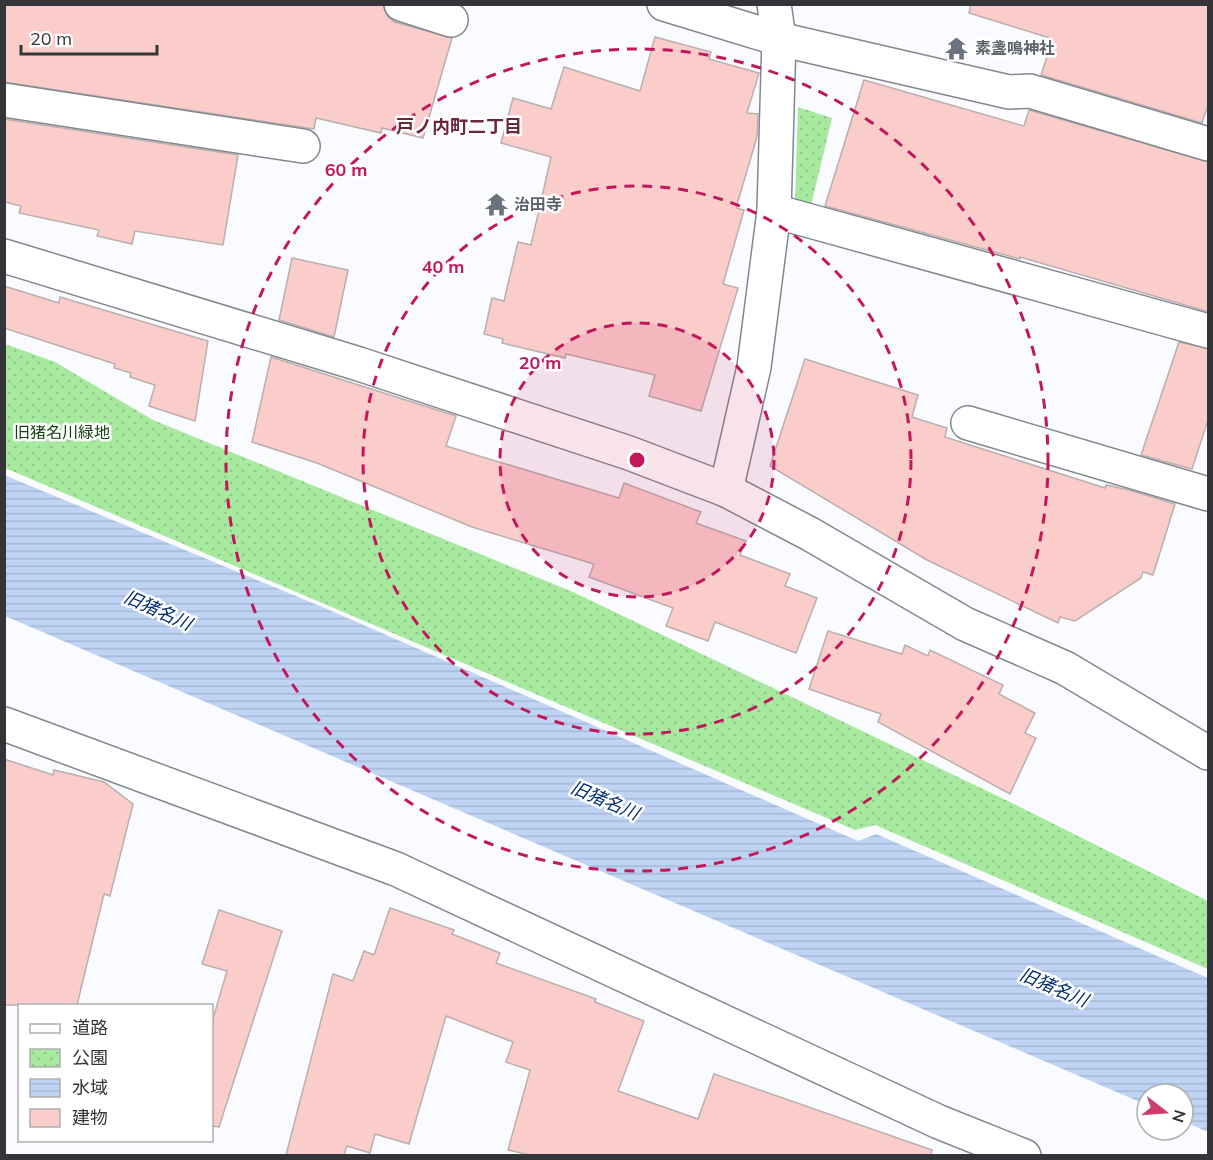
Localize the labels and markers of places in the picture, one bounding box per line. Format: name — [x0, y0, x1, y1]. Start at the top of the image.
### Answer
temple icon: 素盞鳴神社 — [944, 35, 970, 61]
place label: 素盞鳴神社 — [975, 38, 1055, 58]
temple icon: 治田寺 — [483, 191, 509, 217]
place label: 治田寺 — [514, 194, 562, 214]
centre of rings — [627, 450, 647, 470]

